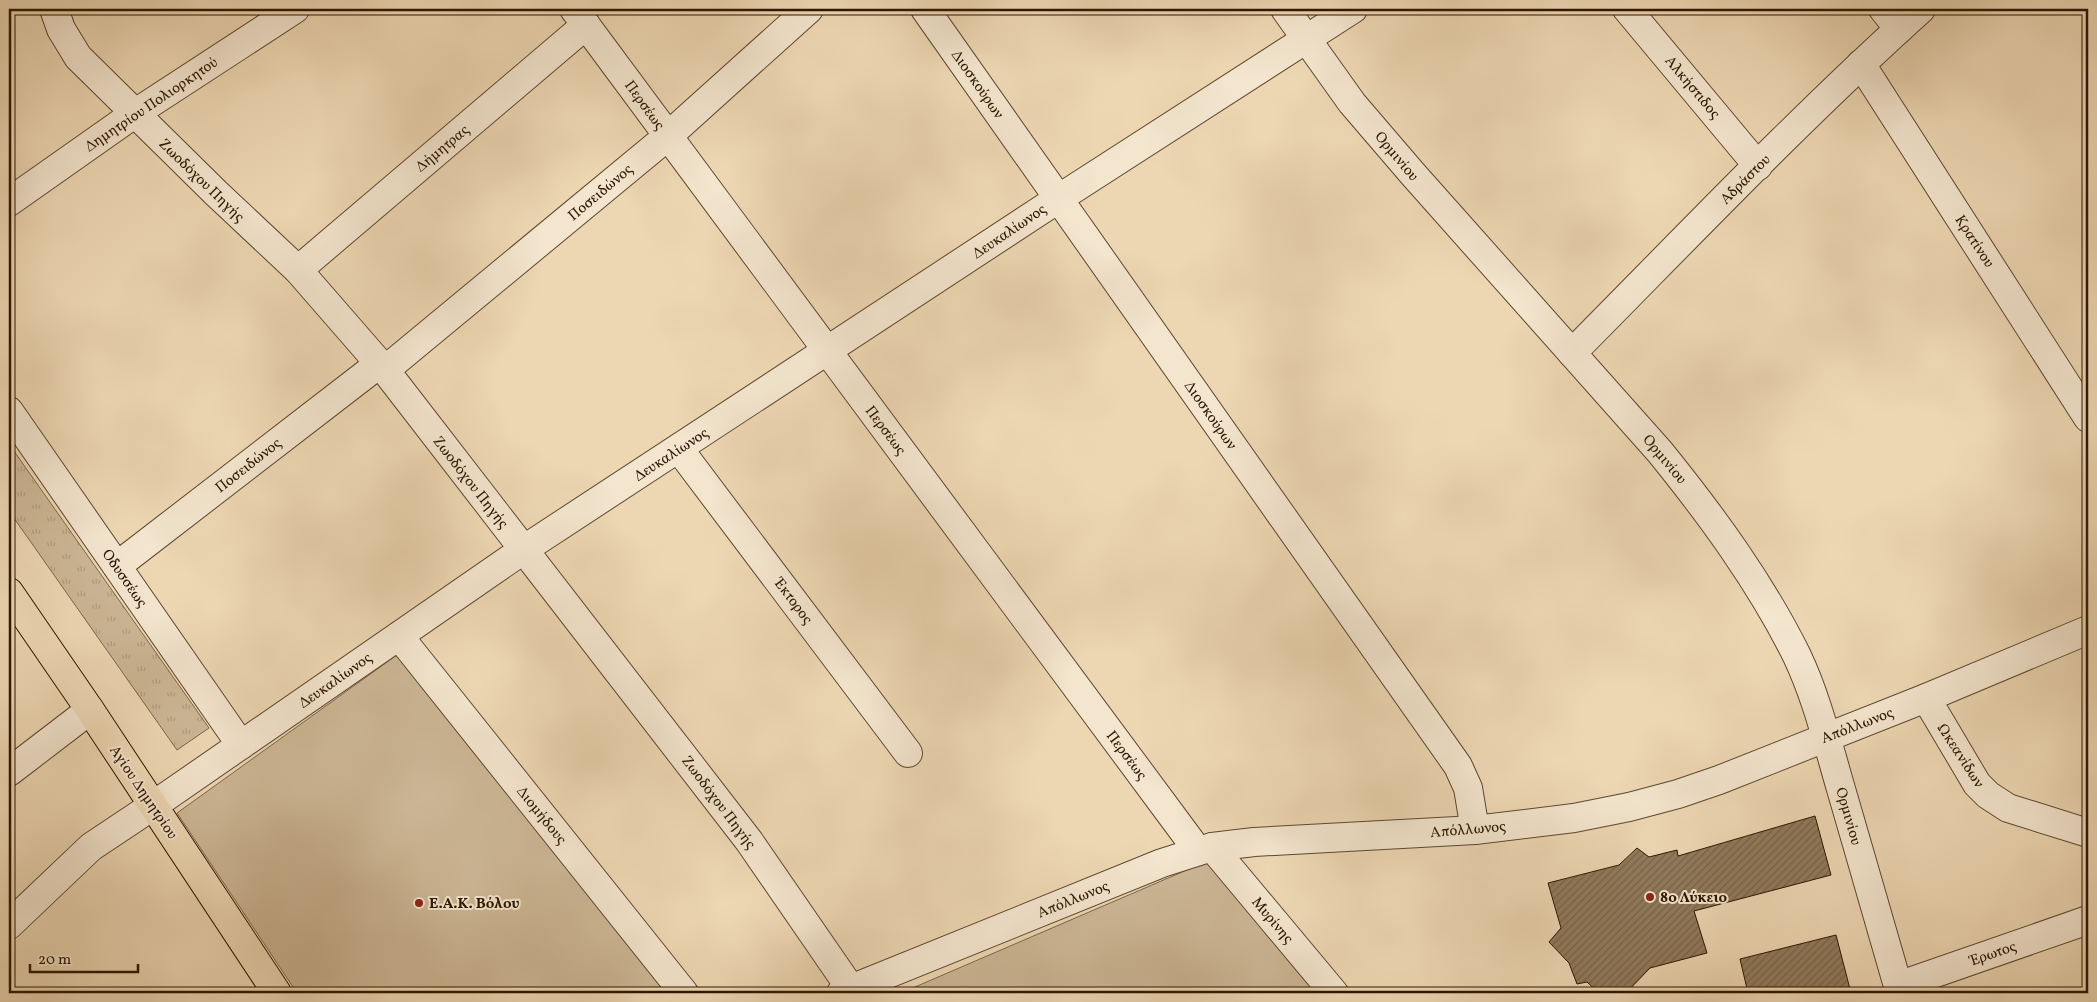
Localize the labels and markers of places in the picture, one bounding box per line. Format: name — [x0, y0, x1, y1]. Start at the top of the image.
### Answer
place label: 8ο Λύκειο — [1660, 888, 1728, 909]
marker: 8ο Λύκειο — [1644, 891, 1656, 903]
place label: Ε.Α.Κ. Βόλου — [429, 894, 520, 915]
marker: Ε.Α.Κ. Βόλου — [413, 897, 425, 909]

